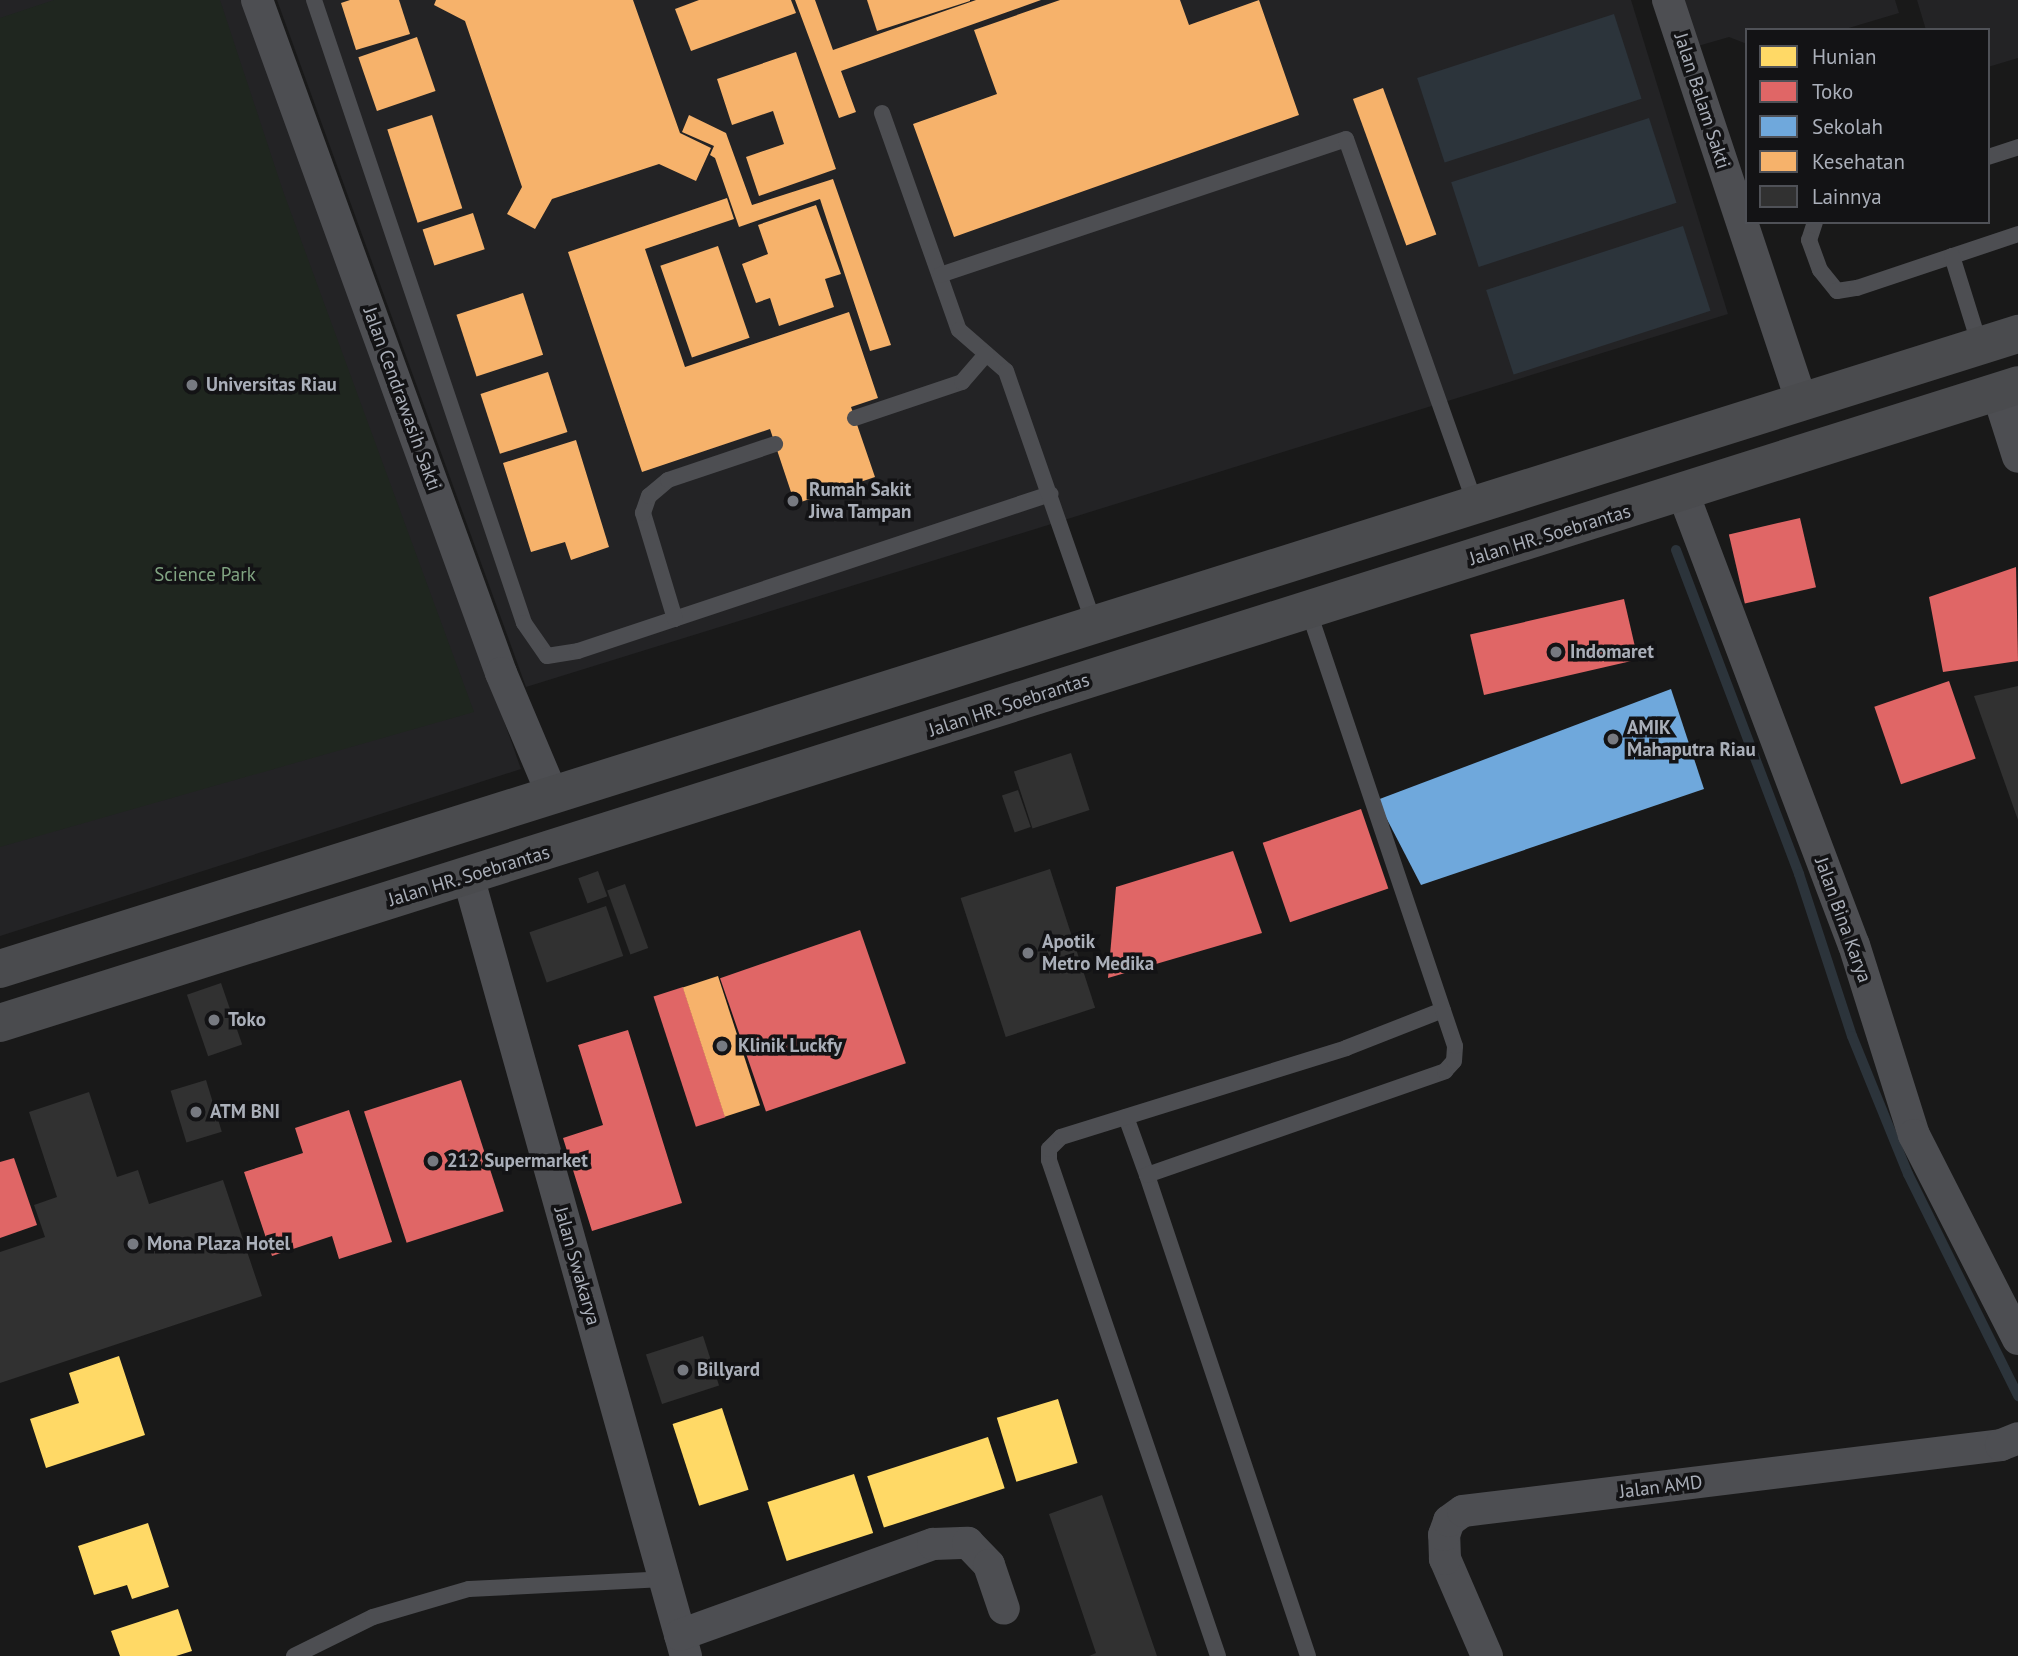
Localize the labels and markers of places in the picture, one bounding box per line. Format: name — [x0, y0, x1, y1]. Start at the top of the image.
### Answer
place label: Universitas Riau — [206, 374, 337, 396]
marker: Universitas Riau — [184, 377, 200, 393]
place label: Rumah Sakit Jiwa Tampan — [809, 479, 912, 523]
marker: Rumah Sakit Jiwa Tampan — [783, 491, 803, 511]
place label: Indomaret — [1570, 641, 1654, 663]
marker: Indomaret — [1548, 644, 1564, 660]
place label: AMIK Mahaputra Riau — [1627, 717, 1756, 761]
marker: AMIK Mahaputra Riau — [1605, 731, 1621, 747]
place label: Apotik Metro Medika — [1042, 931, 1154, 975]
marker: Apotik Metro Medika — [1020, 945, 1036, 961]
place label: Toko — [228, 1009, 266, 1031]
marker: Toko — [206, 1012, 222, 1028]
place label: Klinik Luckfy — [738, 1035, 843, 1057]
marker: Klinik Luckfy — [712, 1036, 732, 1056]
place label: ATM BNI — [210, 1101, 280, 1123]
marker: ATM BNI — [188, 1104, 204, 1120]
place label: 212 Supermarket — [447, 1150, 588, 1172]
marker: 212 Supermarket — [425, 1153, 441, 1169]
place label: Mona Plaza Hotel — [147, 1233, 290, 1255]
marker: Mona Plaza Hotel — [125, 1236, 141, 1252]
place label: Billyard — [697, 1359, 760, 1381]
marker: Billyard — [675, 1362, 691, 1378]

